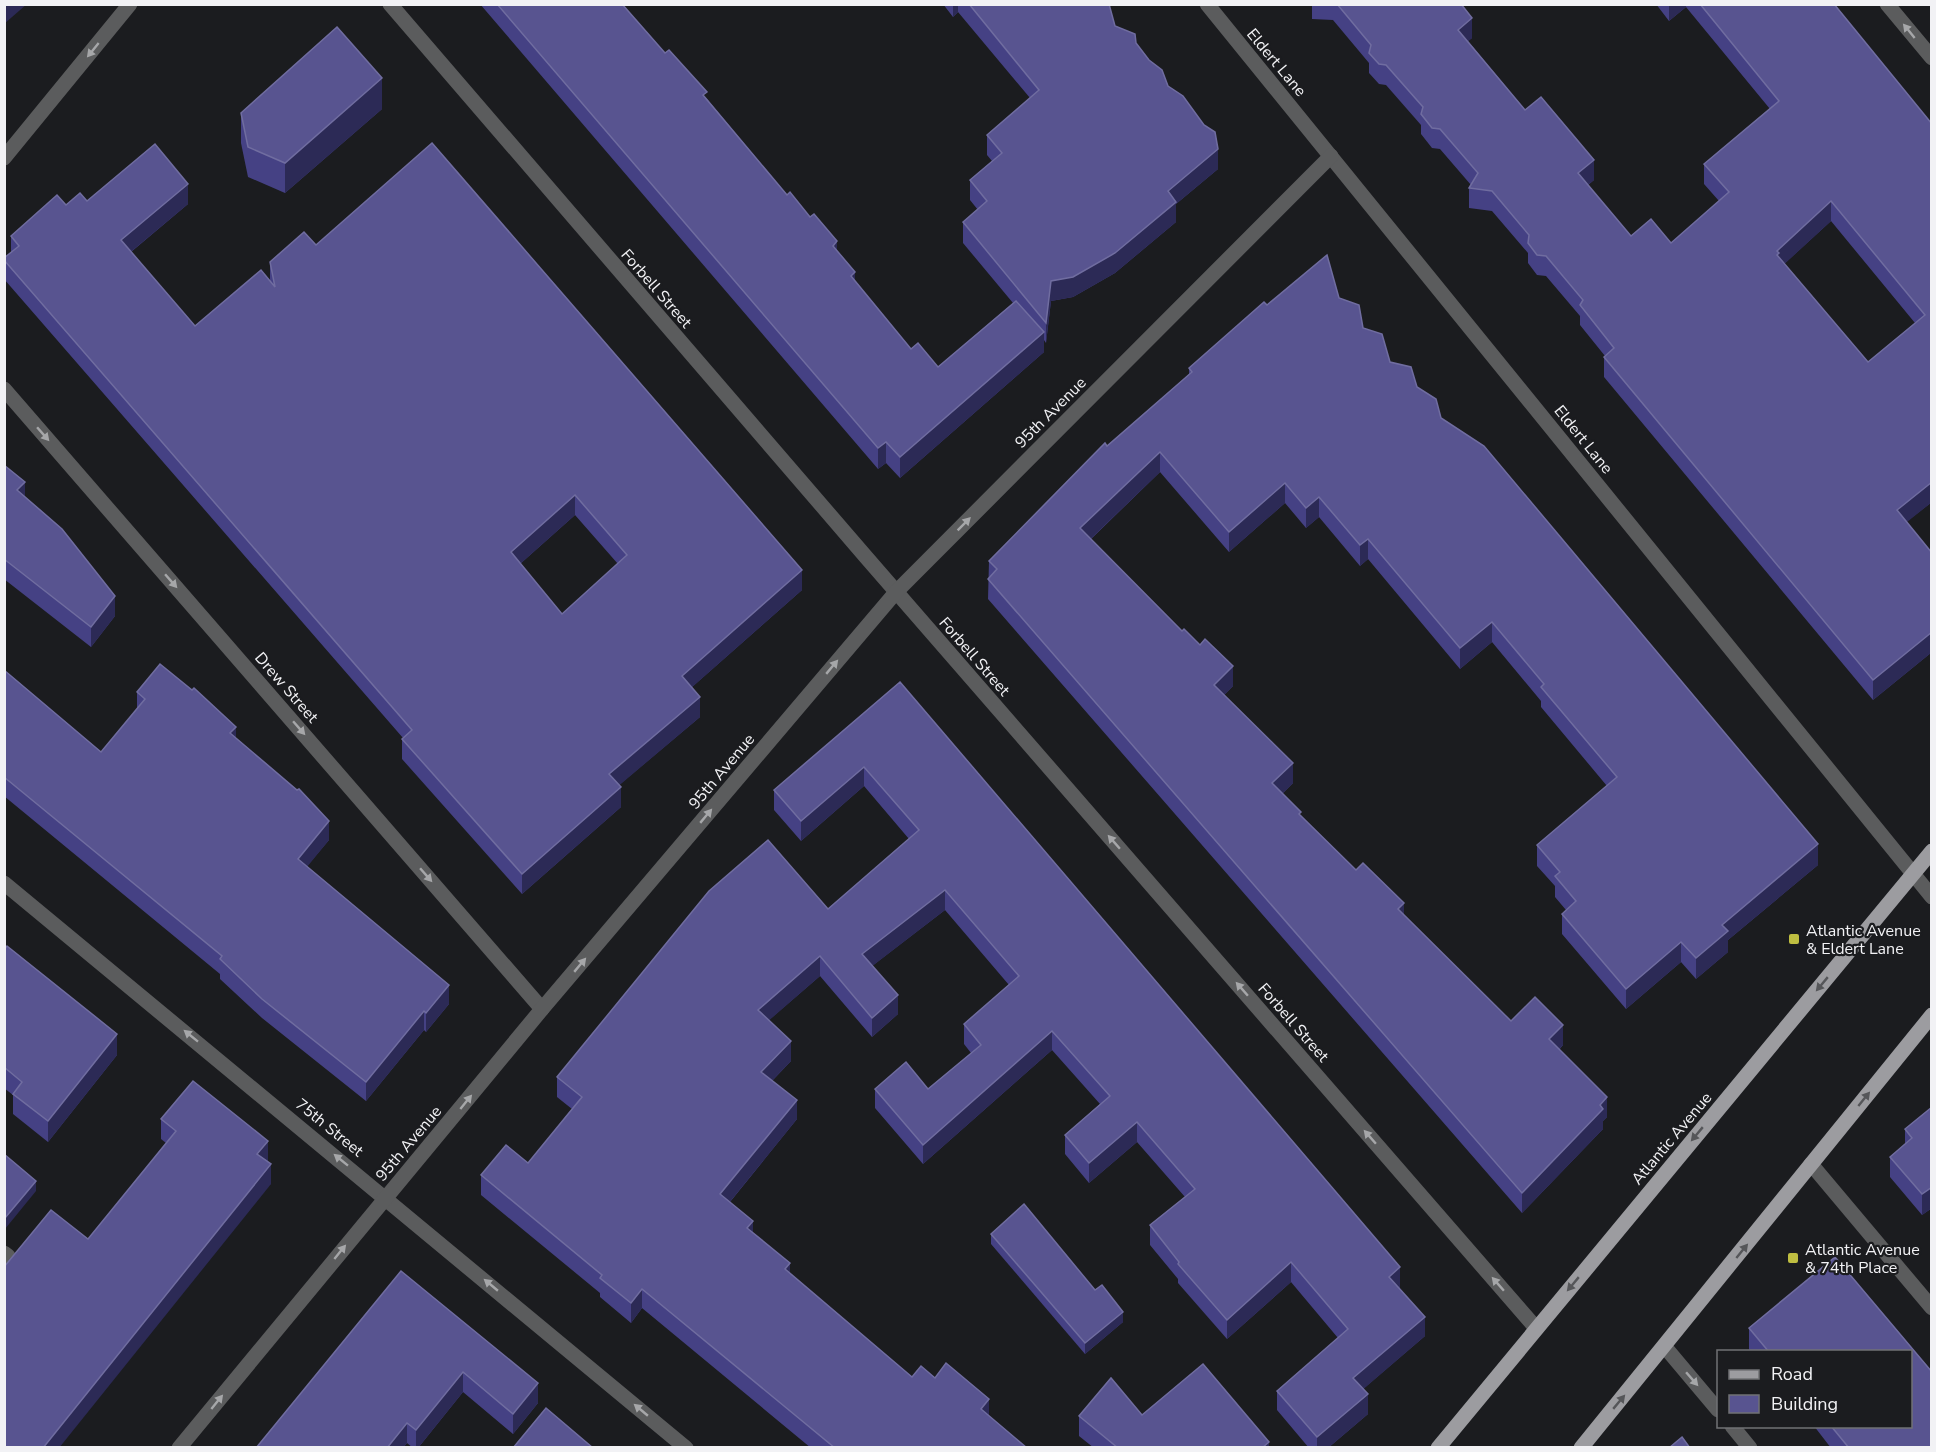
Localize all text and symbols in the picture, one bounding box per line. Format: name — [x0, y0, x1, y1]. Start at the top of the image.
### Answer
one-way arrow — [1903, 23, 1916, 39]
street label: Eldert Lane — [1241, 24, 1311, 101]
one-way arrow — [87, 42, 100, 57]
street label: Forbell Street — [616, 244, 697, 333]
street label: 95th Avenue — [1010, 372, 1091, 453]
street label: Eldert Lane — [1549, 401, 1618, 479]
one-way arrow — [36, 426, 50, 441]
one-way arrow — [957, 517, 972, 531]
one-way arrow — [164, 573, 177, 588]
street label: Forbell Street — [934, 612, 1015, 701]
street label: Drew Street — [249, 648, 323, 728]
one-way arrow — [825, 660, 838, 675]
one-way arrow — [292, 720, 305, 736]
street label: 95th Avenue — [684, 729, 760, 814]
one-way arrow — [699, 809, 712, 824]
one-way arrow — [1108, 835, 1121, 850]
one-way arrow — [420, 867, 433, 883]
place label: Atlantic Avenue & Eldert Lane — [1806, 920, 1921, 960]
marker: Atlantic Avenue & Eldert Lane — [1787, 932, 1801, 946]
one-way arrow — [573, 958, 586, 973]
one-way arrow — [1815, 976, 1828, 992]
street label: Forbell Street — [1253, 978, 1334, 1067]
one-way arrow — [1235, 982, 1249, 997]
one-way arrow — [183, 1030, 199, 1043]
street label: Atlantic Avenue — [1626, 1088, 1717, 1190]
one-way arrow — [1857, 1091, 1870, 1107]
street label: 75th Street — [291, 1094, 368, 1162]
one-way arrow — [459, 1094, 472, 1110]
street label: 95th Avenue — [371, 1101, 447, 1186]
one-way arrow — [1691, 1126, 1704, 1141]
one-way arrow — [1363, 1129, 1377, 1144]
one-way arrow — [334, 1154, 349, 1167]
place label: Atlantic Avenue & 74th Place — [1805, 1239, 1920, 1279]
one-way arrow — [1735, 1243, 1748, 1259]
one-way arrow — [334, 1244, 347, 1260]
marker: Atlantic Avenue & 74th Place — [1786, 1251, 1800, 1265]
one-way arrow — [1566, 1276, 1579, 1292]
one-way arrow — [1492, 1277, 1505, 1292]
one-way arrow — [484, 1279, 499, 1292]
legend — [1717, 1350, 1912, 1428]
text: Road — [1771, 1362, 1813, 1386]
one-way arrow — [1685, 1371, 1699, 1386]
text: Building — [1771, 1392, 1838, 1416]
one-way arrow — [210, 1394, 223, 1410]
one-way arrow — [1612, 1395, 1624, 1410]
one-way arrow — [634, 1404, 649, 1417]

